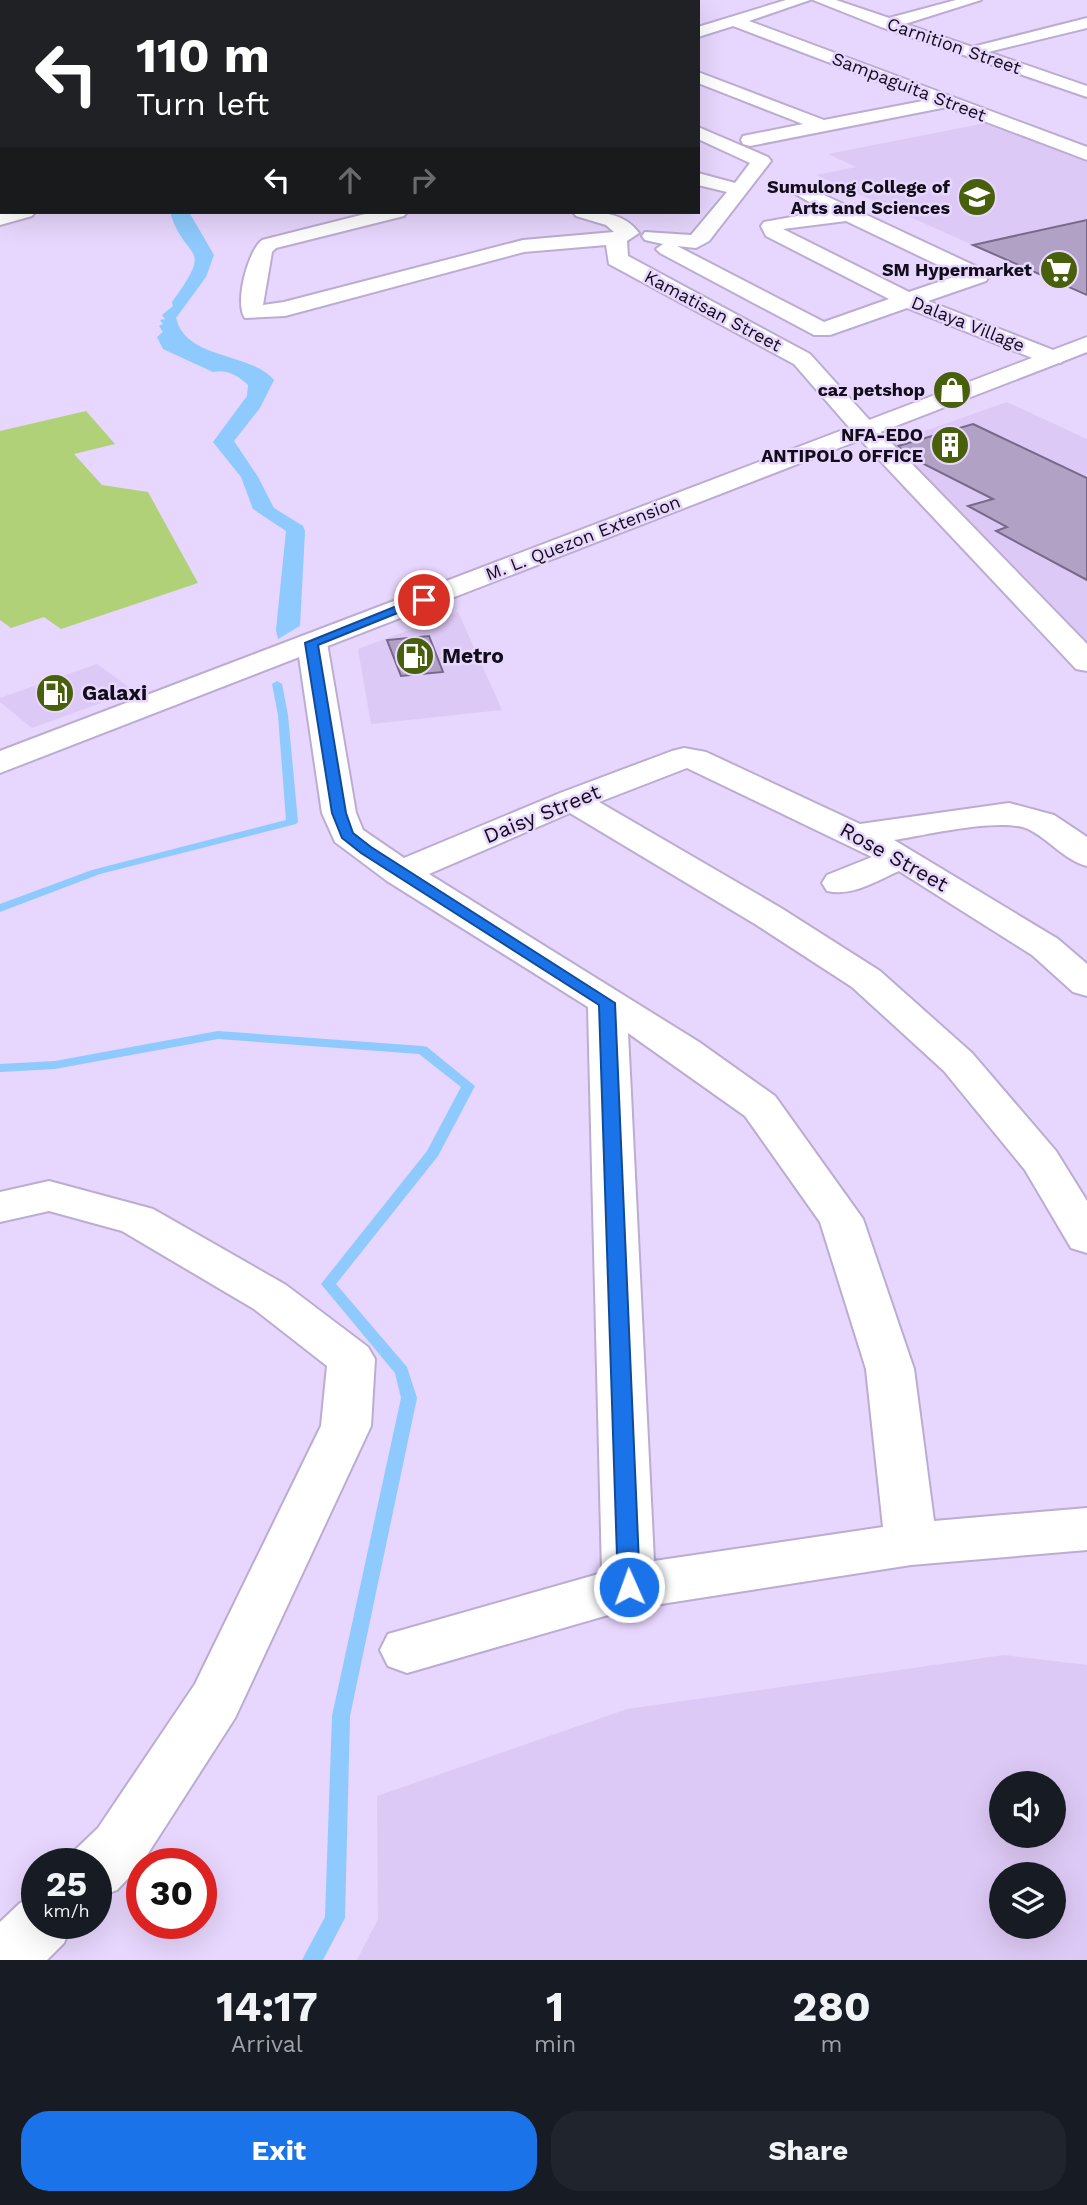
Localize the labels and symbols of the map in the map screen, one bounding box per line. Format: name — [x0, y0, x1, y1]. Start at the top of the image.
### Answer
street label: Carnition Street — [884, 13, 1024, 78]
street label: Sampaguita Street — [829, 47, 990, 126]
place label: Sumulong College of Arts and Sciences — [767, 176, 951, 218]
school or university icon: Sumulong College of Arts and Sciences — [956, 176, 998, 218]
supermarket icon: SM Hypermarket — [1038, 249, 1080, 291]
place label: SM Hypermarket — [882, 259, 1032, 280]
street label: Kamatisan Street — [641, 266, 786, 356]
street label: Dalaya Village — [908, 291, 1028, 356]
shop icon: caz petshop — [931, 369, 973, 411]
place label: caz petshop — [818, 379, 925, 400]
place label: NFA-EDO ANTIPOLO OFFICE — [761, 424, 923, 466]
building icon: NFA-EDO ANTIPOLO OFFICE — [929, 424, 971, 466]
street label: M. L. Quezon Extension — [482, 491, 683, 584]
pin — [394, 570, 454, 630]
fuel station icon: Metro — [394, 635, 436, 677]
place label: Metro — [442, 643, 504, 668]
fuel station icon: Galaxi — [34, 672, 76, 714]
place label: Galaxi — [82, 680, 147, 705]
street label: Daisy Street — [480, 779, 604, 848]
street label: Rose Street — [836, 817, 953, 897]
position arrow — [592, 1550, 666, 1624]
speed limit sign: 30 — [126, 1848, 217, 1939]

